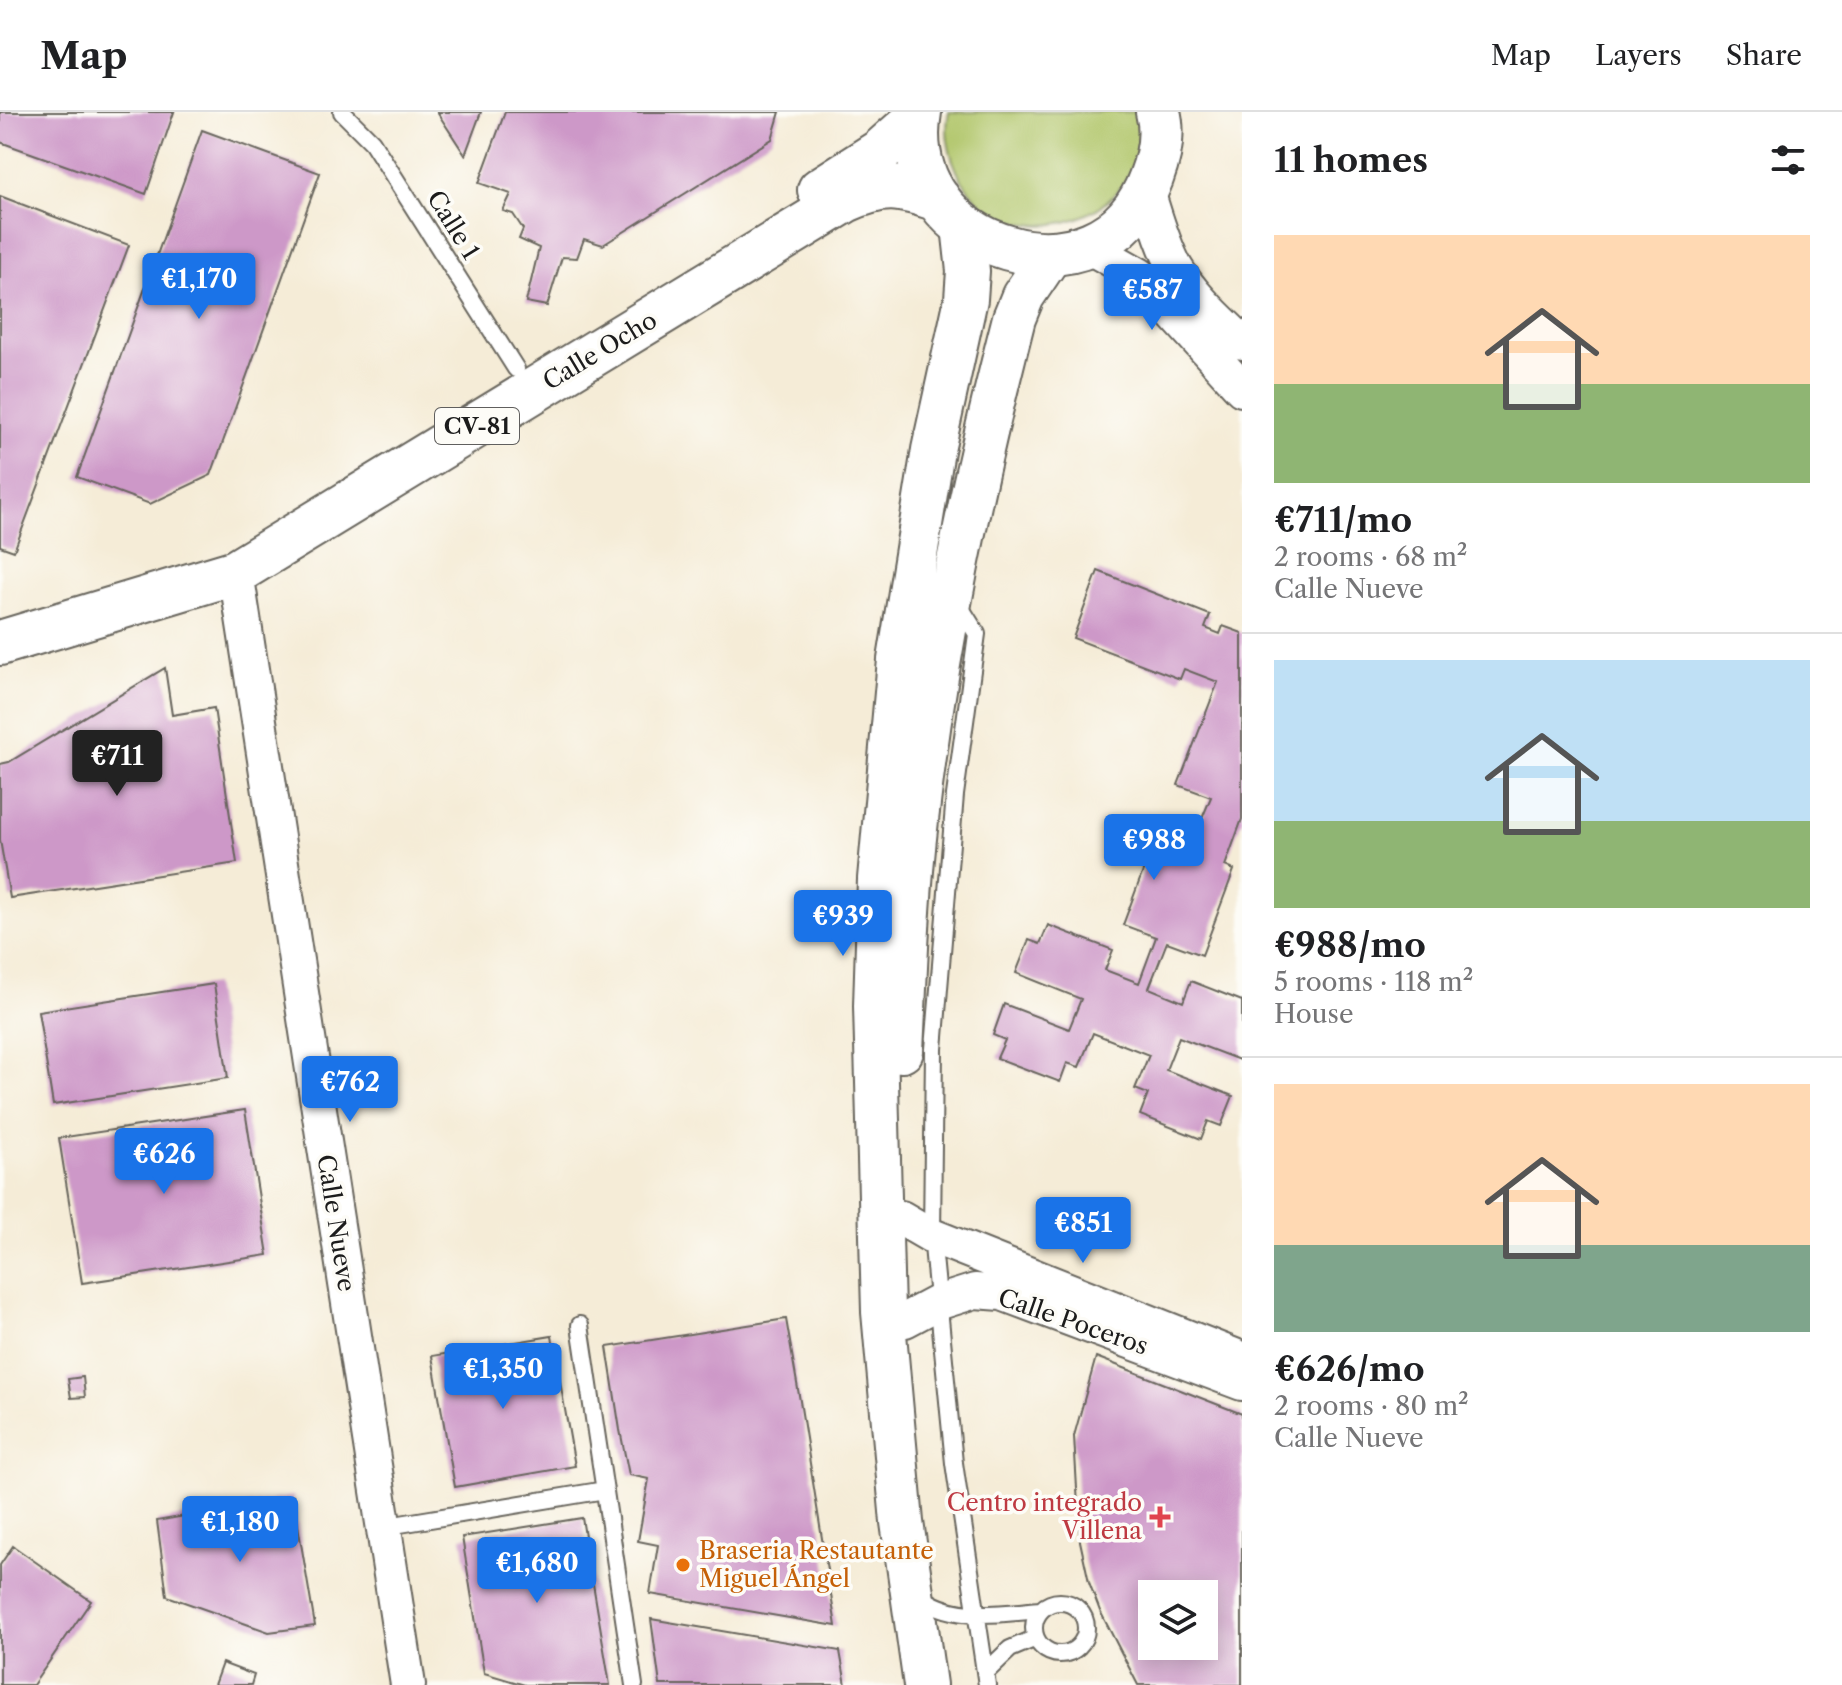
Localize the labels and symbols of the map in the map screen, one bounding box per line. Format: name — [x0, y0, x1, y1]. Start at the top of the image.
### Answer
street label: Calle 1 — [421, 185, 486, 264]
pin: €1,170 — [134, 253, 264, 321]
pin: €587 — [1105, 264, 1199, 332]
street label: Calle Ocho — [538, 305, 662, 396]
road number: CV-81 — [435, 408, 519, 444]
pin: €711 — [70, 730, 164, 798]
pin: €988 — [1107, 814, 1201, 882]
pin: €939 — [796, 890, 890, 958]
pin: €762 — [303, 1056, 397, 1124]
pin: €626 — [117, 1128, 211, 1196]
street label: Calle Nueve — [311, 1152, 362, 1293]
pin: €851 — [1036, 1197, 1130, 1265]
street label: Calle Poceros — [995, 1282, 1152, 1361]
pin: €1,350 — [438, 1343, 568, 1411]
place label: Centro integrado Villena — [947, 1488, 1142, 1545]
pin: €1,180 — [175, 1496, 305, 1564]
marker: Centro integrado Villena — [1149, 1506, 1171, 1528]
place label: Braseria Restautante Miguel Ángel — [699, 1536, 934, 1593]
pin: €1,680 — [472, 1537, 602, 1605]
marker: Braseria Restautante Miguel Ángel — [674, 1556, 692, 1574]

